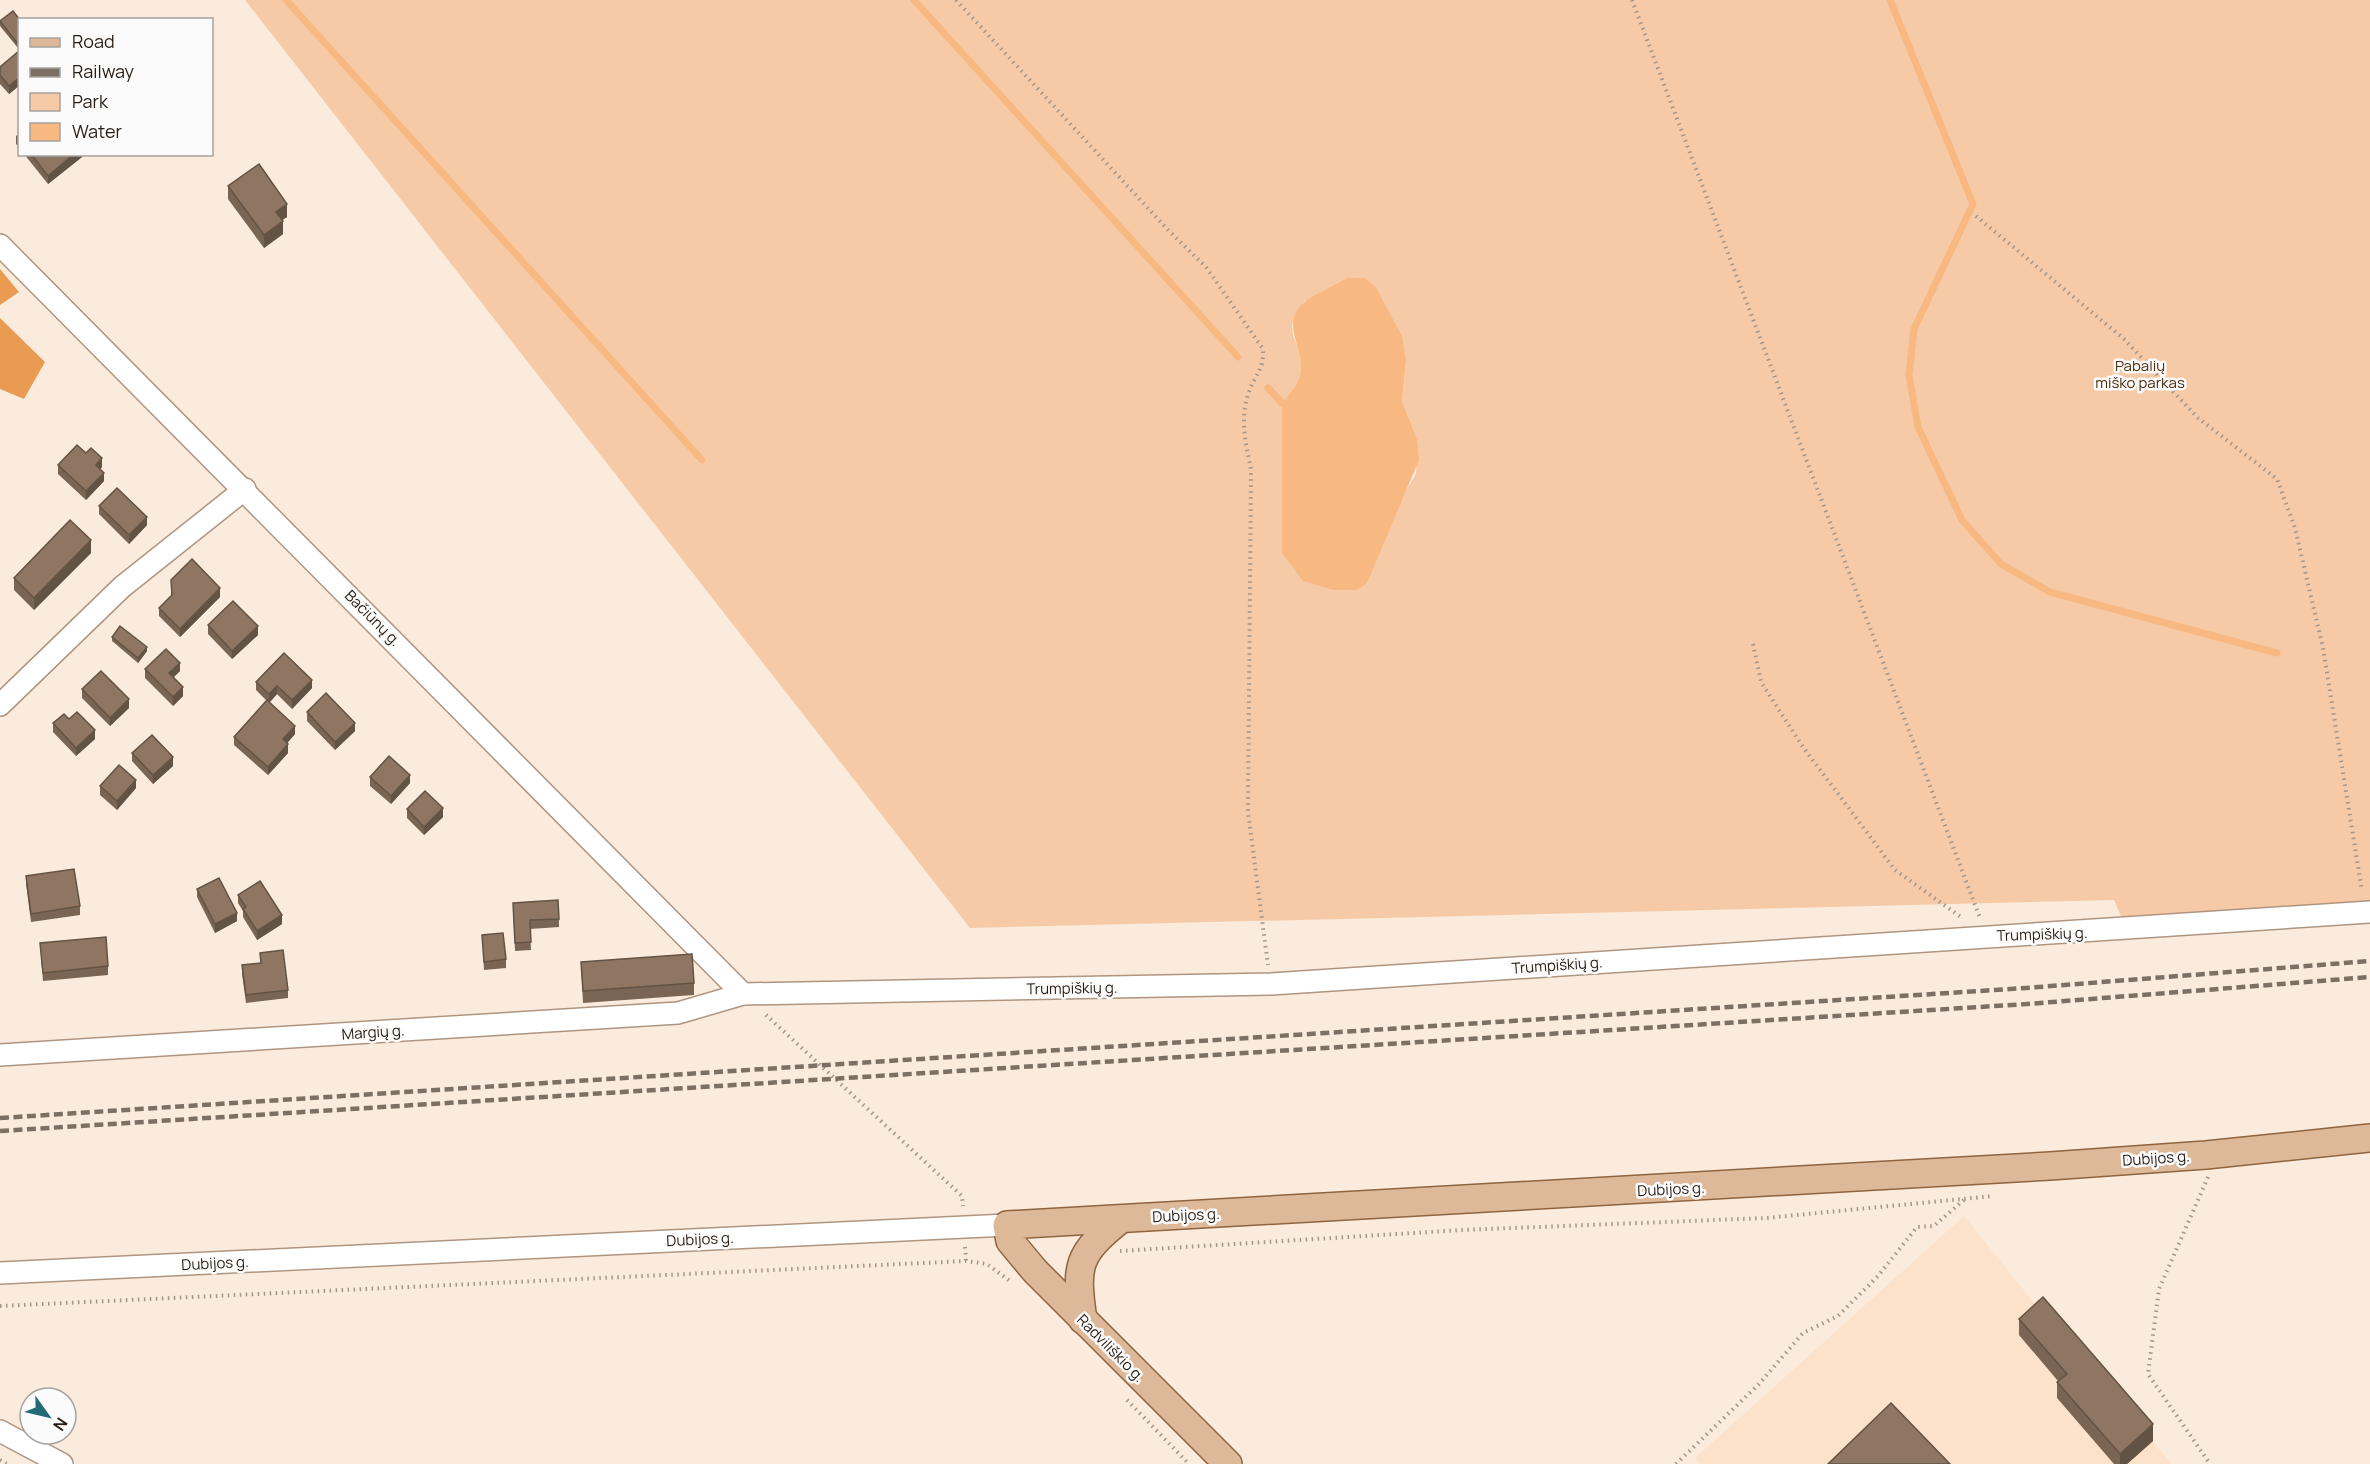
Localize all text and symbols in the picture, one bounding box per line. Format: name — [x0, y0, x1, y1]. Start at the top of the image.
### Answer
legend — [18, 18, 213, 156]
text: Road — [72, 29, 115, 53]
text: Railway — [72, 59, 134, 83]
text: Park — [72, 89, 109, 113]
text: Water — [72, 119, 122, 143]
park label: Pabalių miško parkas — [2095, 355, 2185, 393]
street label: Bačiūnų g. — [340, 585, 406, 651]
street label: Trumpiškių g. — [1996, 922, 2088, 946]
street label: Trumpiškių g. — [1511, 951, 1603, 979]
street label: Trumpiškių g. — [1026, 977, 1118, 999]
street label: Margių g. — [341, 1019, 405, 1045]
street label: Dubijos g. — [2122, 1145, 2190, 1171]
street label: Dubijos g. — [1637, 1177, 1705, 1201]
street label: Dubijos g. — [1152, 1203, 1220, 1227]
street label: Dubijos g. — [666, 1227, 734, 1251]
street label: Dubijos g. — [181, 1251, 249, 1275]
street label: Radviliškio g. — [1072, 1309, 1150, 1387]
north arrow — [18, 1386, 78, 1446]
text: N — [48, 1413, 73, 1435]

